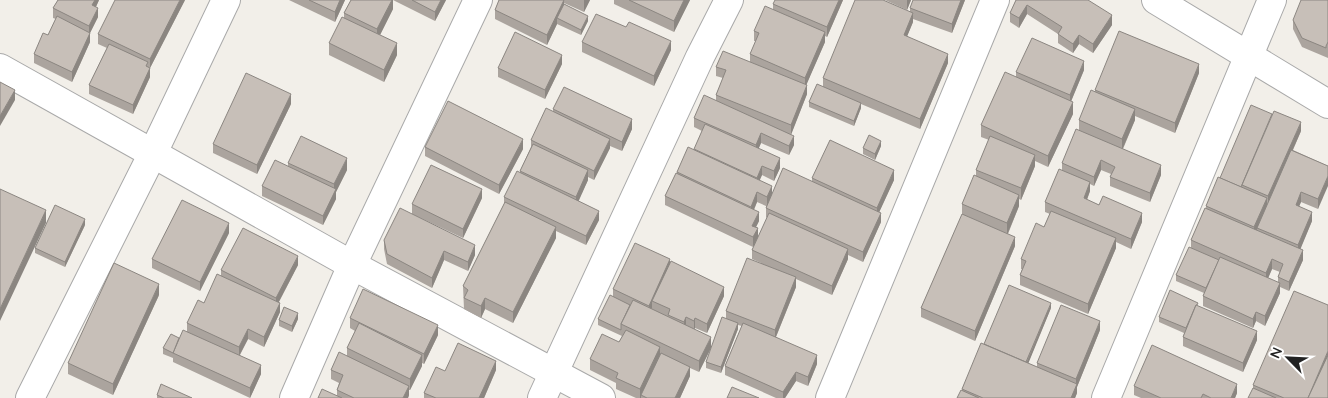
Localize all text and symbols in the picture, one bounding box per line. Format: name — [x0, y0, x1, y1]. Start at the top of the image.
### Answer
north arrow — [1263, 333, 1313, 383]
text: N — [1266, 344, 1286, 361]

